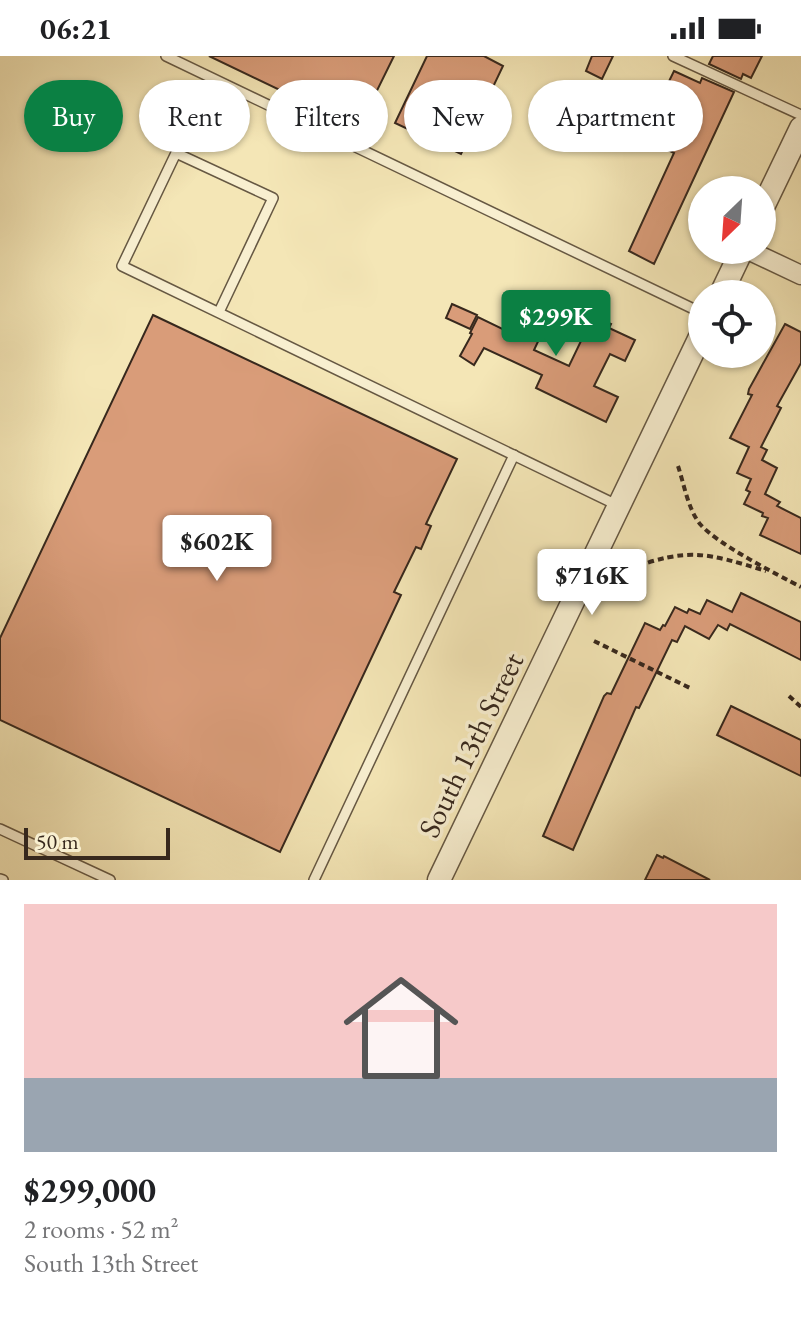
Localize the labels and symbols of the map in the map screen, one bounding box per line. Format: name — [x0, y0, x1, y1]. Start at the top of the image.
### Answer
north arrow — [688, 176, 776, 264]
pin: $299K — [500, 290, 612, 358]
pin: $602K — [161, 515, 273, 583]
pin: $716K — [536, 549, 648, 617]
street label: South 13th Street — [409, 645, 532, 844]
scale bar — [24, 824, 170, 860]

